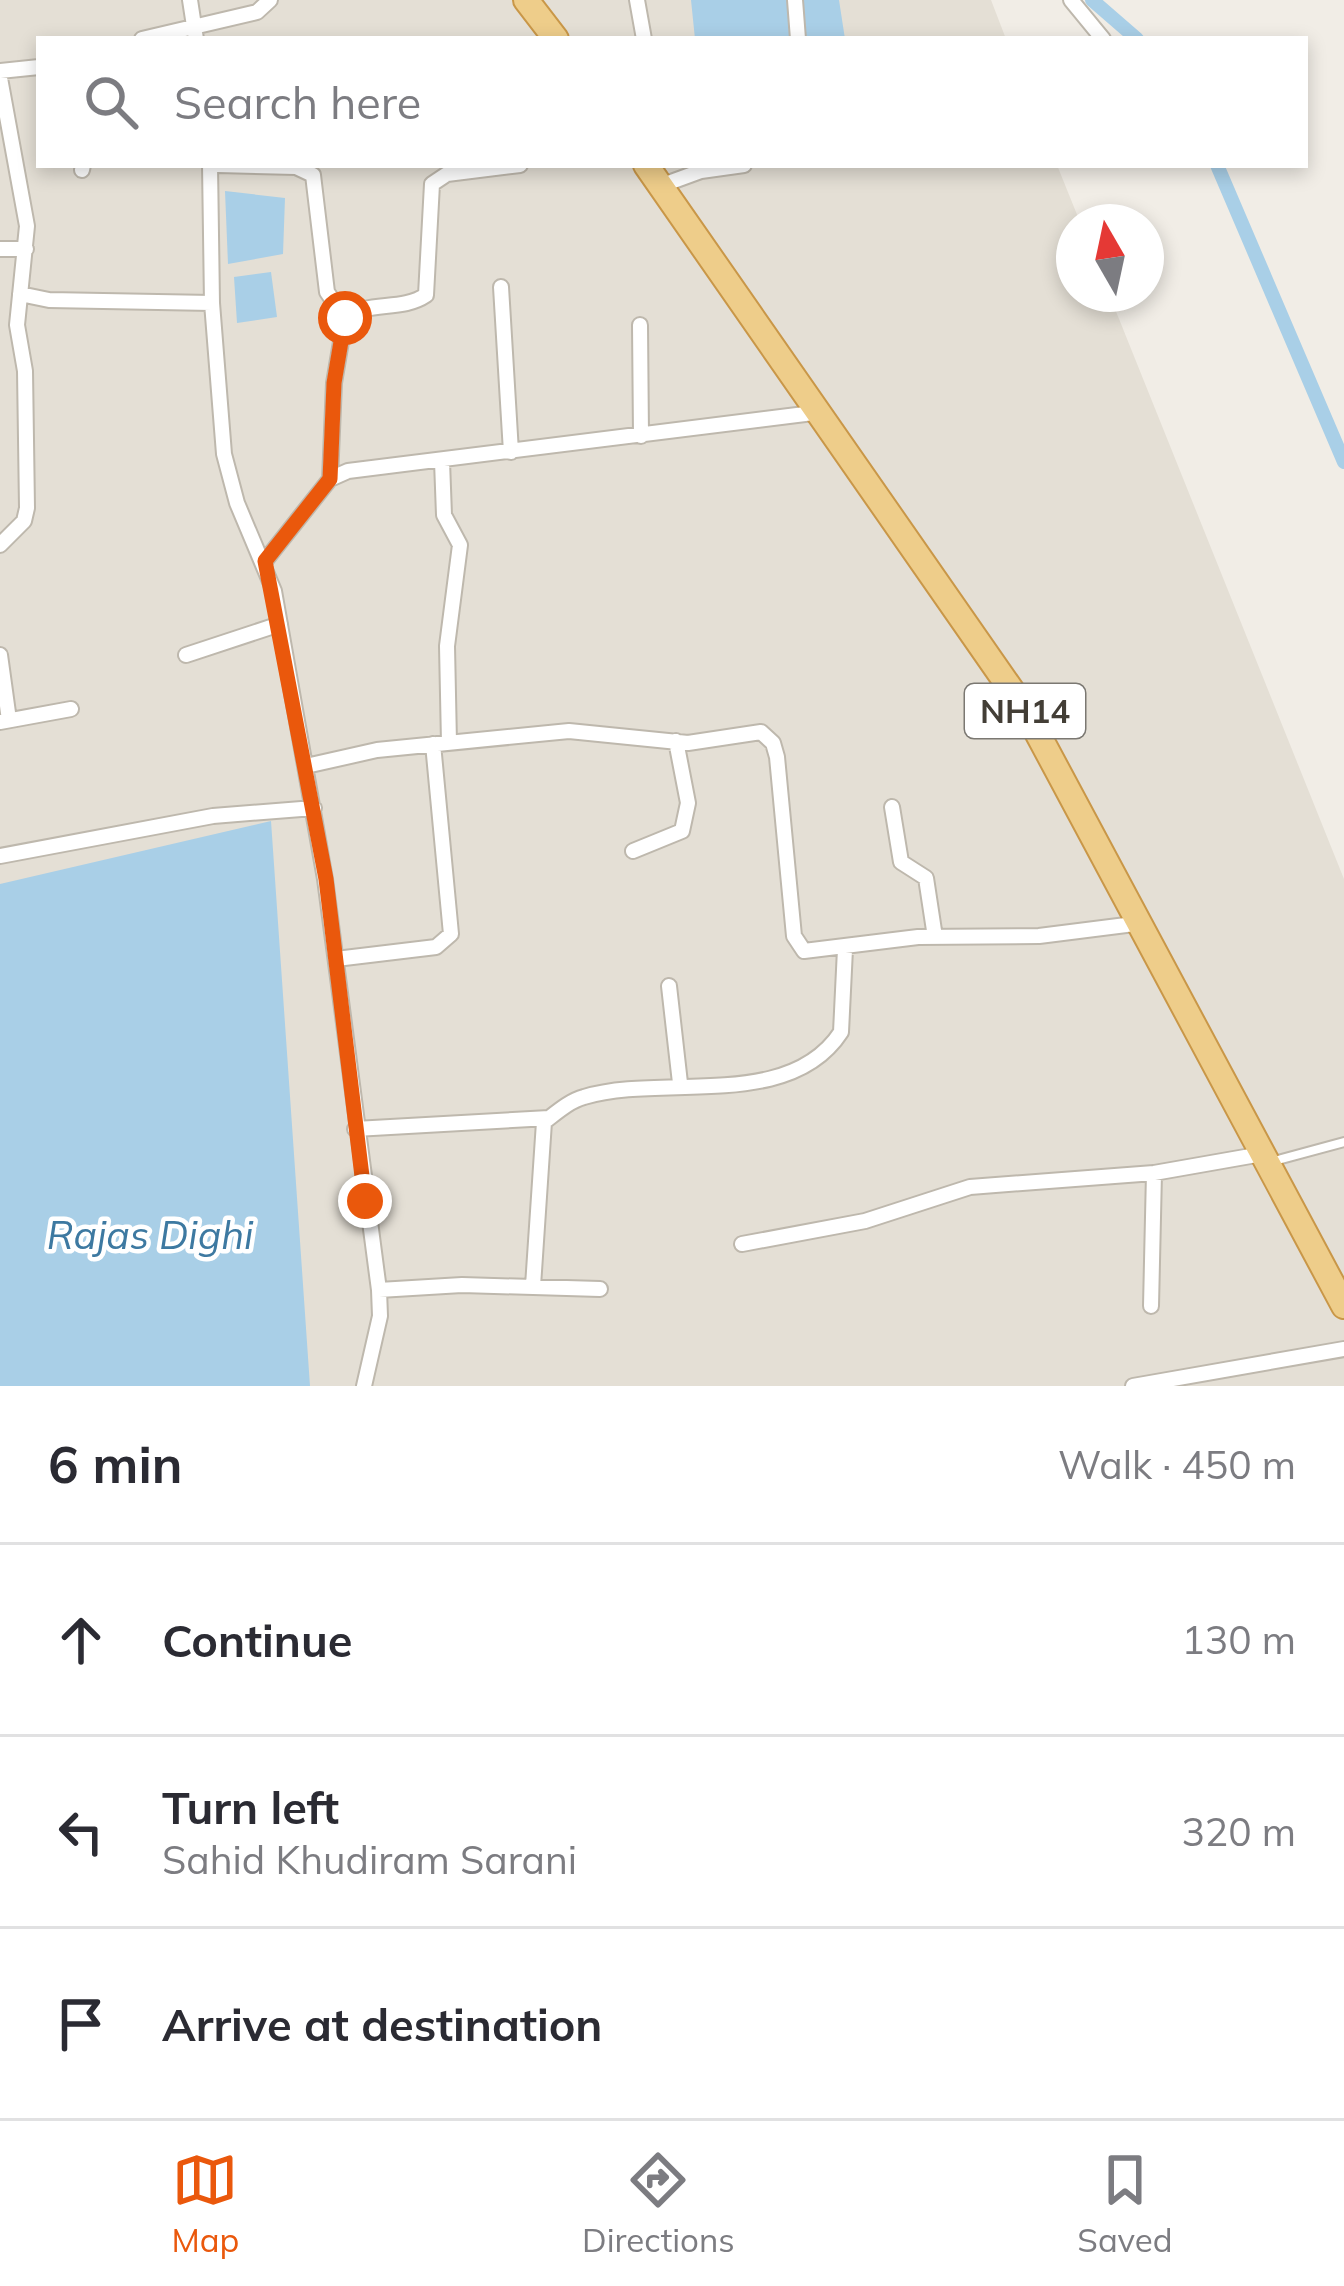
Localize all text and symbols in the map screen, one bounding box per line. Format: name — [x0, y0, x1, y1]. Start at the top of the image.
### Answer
search box — [36, 36, 1308, 168]
icon: search — [78, 69, 144, 135]
text: Search here — [174, 74, 421, 130]
north arrow — [1056, 204, 1164, 312]
route start — [318, 291, 372, 345]
road number: NH14 — [965, 684, 1085, 738]
route end — [338, 1174, 392, 1228]
water label: Rajas Dighi — [47, 1210, 254, 1259]
text: 6 min — [48, 1432, 183, 1496]
text: Walk · 450 m — [1058, 1440, 1296, 1489]
icon: ahead — [48, 1607, 114, 1673]
text: Continue — [162, 1612, 352, 1668]
text: 130 m — [1181, 1615, 1296, 1664]
text: Turn left — [162, 1779, 339, 1835]
icon: left — [48, 1799, 114, 1865]
text: 320 m — [1181, 1807, 1296, 1856]
text: Sahid Khudiram Sarani — [162, 1835, 577, 1884]
icon: arrive — [48, 1991, 114, 2057]
text: Arrive at destination — [162, 1996, 602, 2052]
tab: Map — [171, 2147, 239, 2260]
tab: Directions — [582, 2147, 735, 2260]
tab: Saved — [1077, 2147, 1173, 2260]

